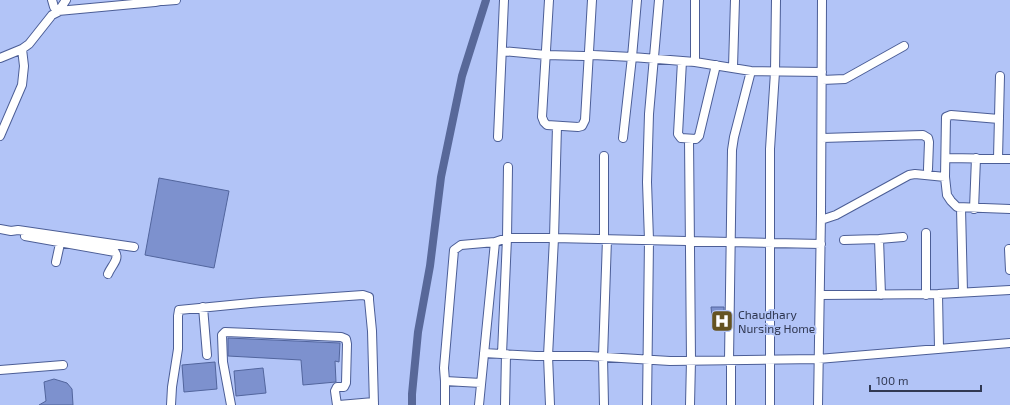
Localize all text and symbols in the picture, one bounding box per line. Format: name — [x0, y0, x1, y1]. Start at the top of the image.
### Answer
place label: Chaudhary Nursing Home — [738, 307, 815, 335]
hospital icon: Chaudhary Nursing Home — [709, 308, 735, 334]
scale bar — [870, 367, 981, 393]
text: 100 m — [876, 373, 908, 387]

